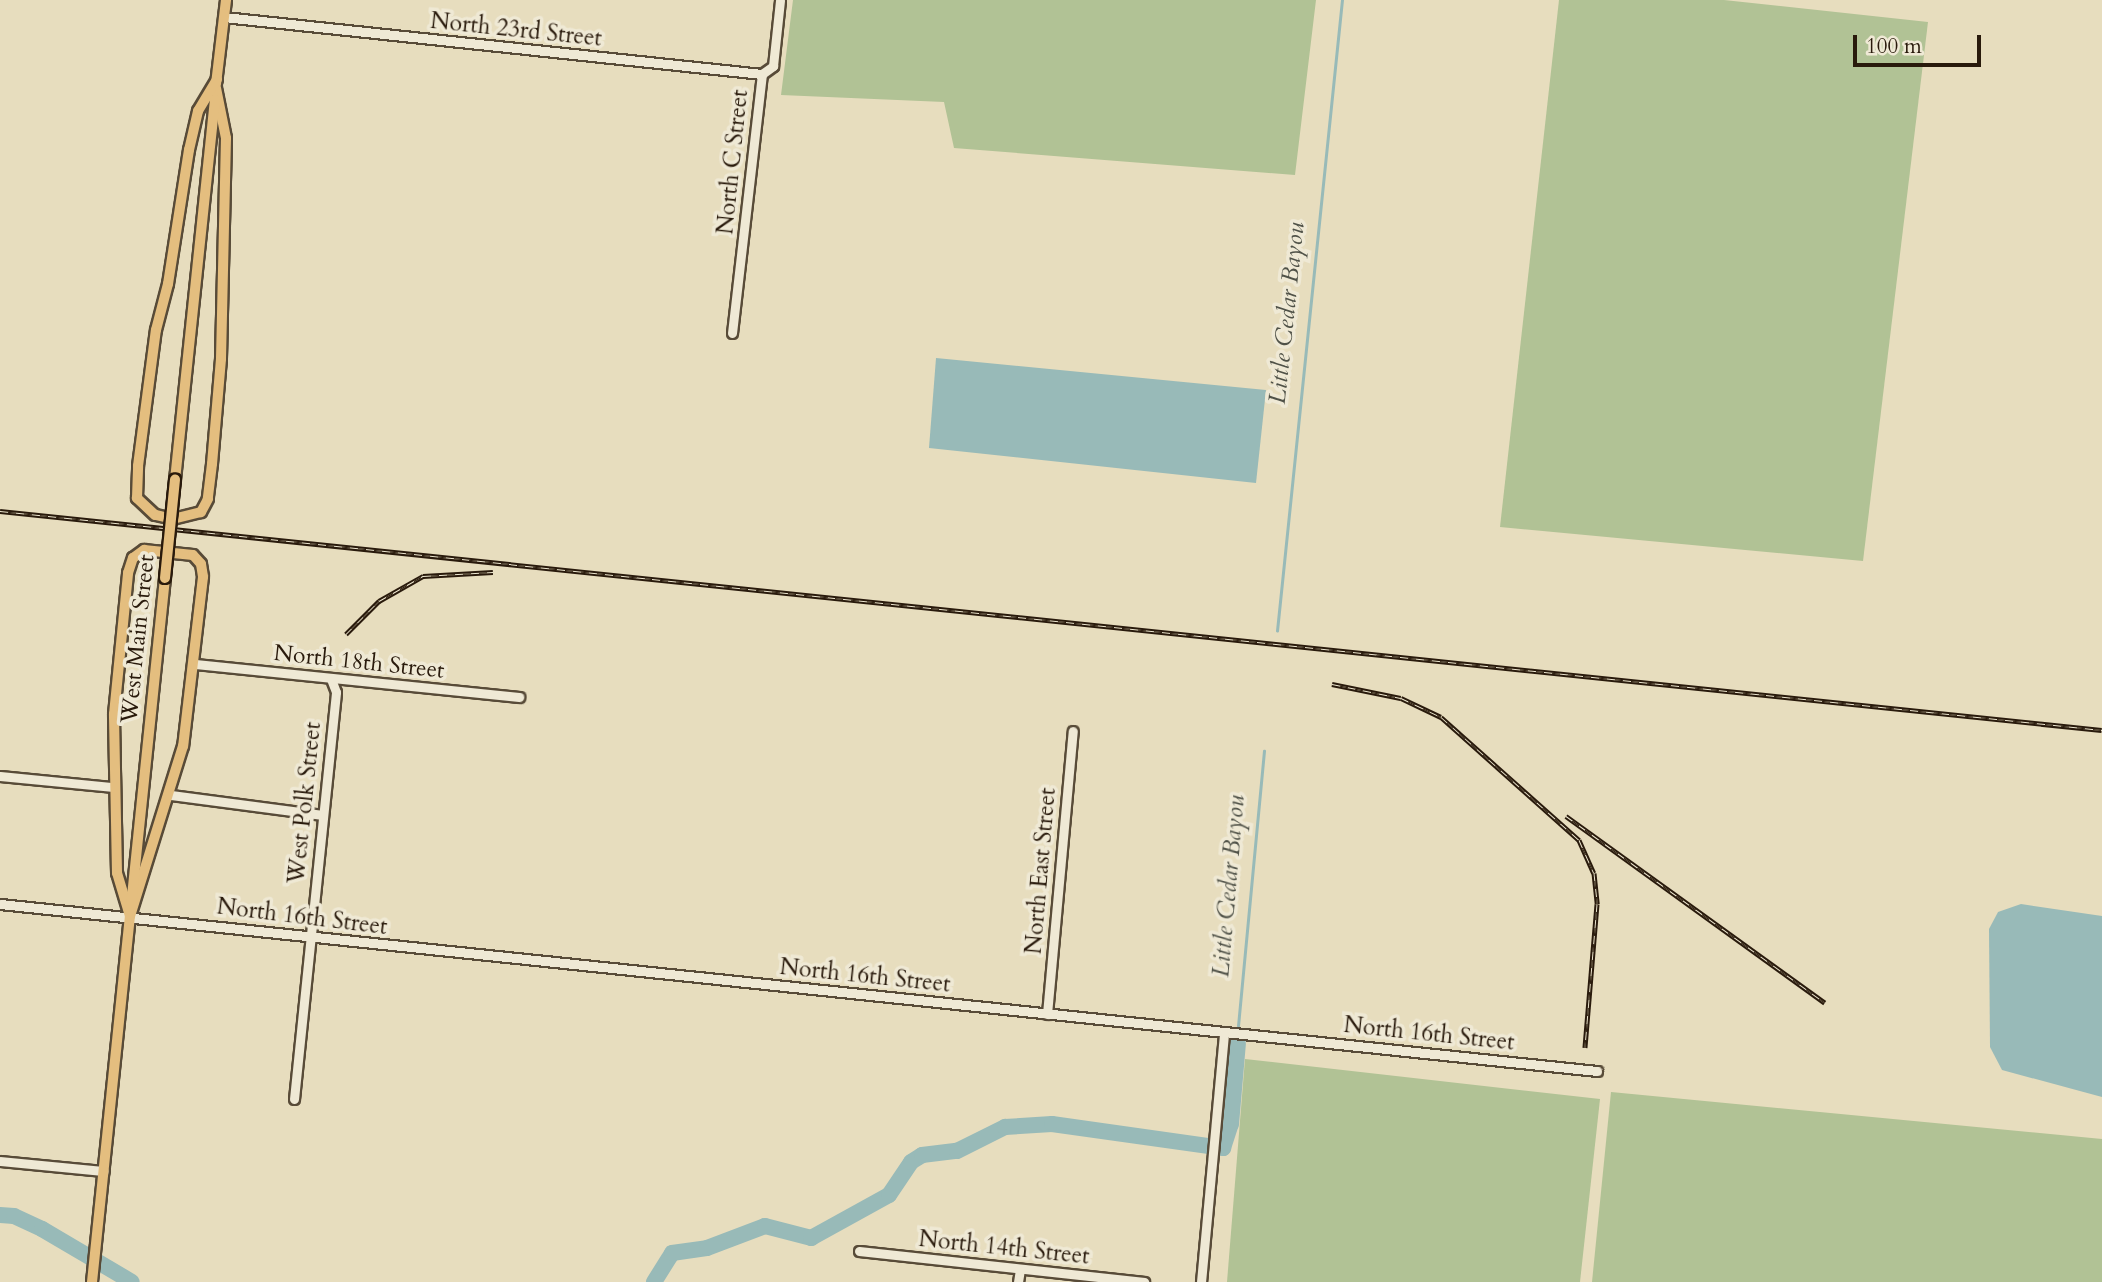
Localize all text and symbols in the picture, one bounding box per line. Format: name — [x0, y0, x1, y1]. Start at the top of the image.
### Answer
street label: North 23rd Street — [429, 7, 603, 53]
scale bar — [1857, 21, 1985, 65]
text: 100 m — [1866, 32, 1922, 61]
street label: North C Street — [712, 88, 754, 236]
water label: Little Cedar Bayou — [1263, 221, 1311, 405]
street label: West Main Street — [115, 553, 161, 725]
street label: North 18th Street — [272, 639, 446, 685]
street label: West Polk Street — [283, 721, 327, 885]
street label: North East Street — [1020, 787, 1062, 955]
water label: Little Cedar Bayou — [1207, 794, 1251, 978]
street label: North 16th Street — [215, 893, 389, 941]
street label: North 16th Street — [778, 953, 952, 999]
street label: North 16th Street — [1342, 1011, 1516, 1057]
street label: North 14th Street — [917, 1225, 1091, 1271]

